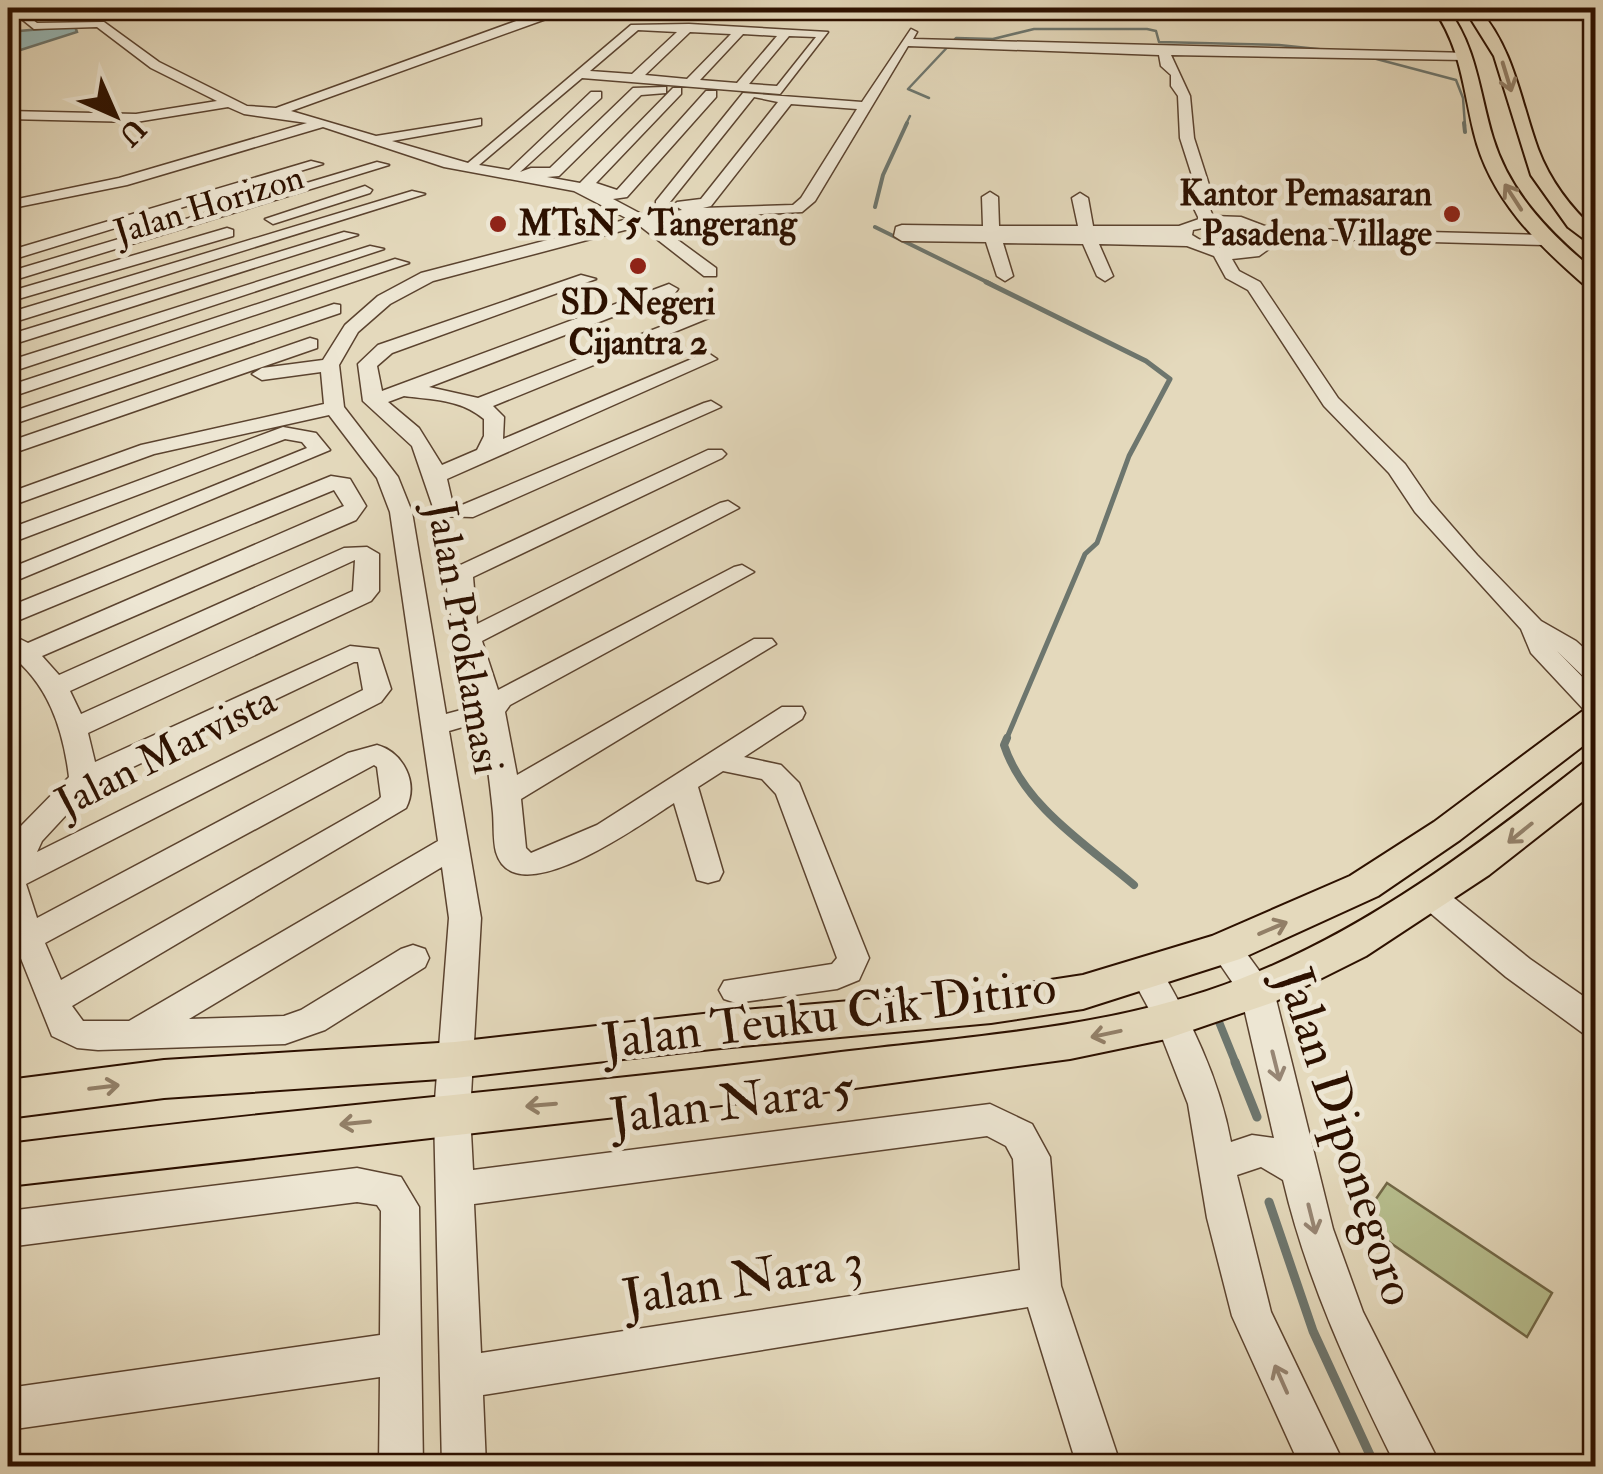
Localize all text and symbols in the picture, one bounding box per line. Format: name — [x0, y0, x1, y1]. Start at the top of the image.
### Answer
one-way arrow — [1499, 61, 1517, 93]
north arrow — [65, 65, 165, 165]
text: U — [111, 111, 152, 153]
street label: Jalan Horizon — [108, 155, 309, 255]
place label: Kantor Pemasaran Pasadena Village — [1179, 172, 1432, 256]
one-way arrow — [1502, 184, 1523, 212]
place label: MTsN 5 Tangerang — [517, 202, 799, 246]
marker: Kantor Pemasaran Pasadena Village — [1441, 203, 1463, 225]
marker: MTsN 5 Tangerang — [487, 213, 509, 235]
marker: SD Negeri Cijantra 2 — [627, 255, 649, 277]
place label: SD Negeri Cijantra 2 — [561, 281, 716, 365]
street label: Jalan Proklamasi — [414, 497, 514, 778]
street label: Jalan Marvista — [46, 674, 285, 830]
one-way arrow — [1507, 822, 1533, 844]
one-way arrow — [1257, 917, 1288, 935]
street label: Jalan Teuku Cik Ditiro — [597, 956, 1059, 1074]
street label: Jalan Diponegoro — [1261, 959, 1430, 1313]
one-way arrow — [1091, 1026, 1123, 1044]
one-way arrow — [1268, 1049, 1286, 1081]
street label: Jalan Nara 5 — [604, 1057, 858, 1149]
one-way arrow — [88, 1077, 120, 1096]
one-way arrow — [525, 1096, 557, 1115]
one-way arrow — [339, 1114, 371, 1133]
one-way arrow — [1304, 1202, 1322, 1234]
street label: Jalan Nara 3 — [616, 1230, 868, 1330]
one-way arrow — [1270, 1365, 1289, 1395]

